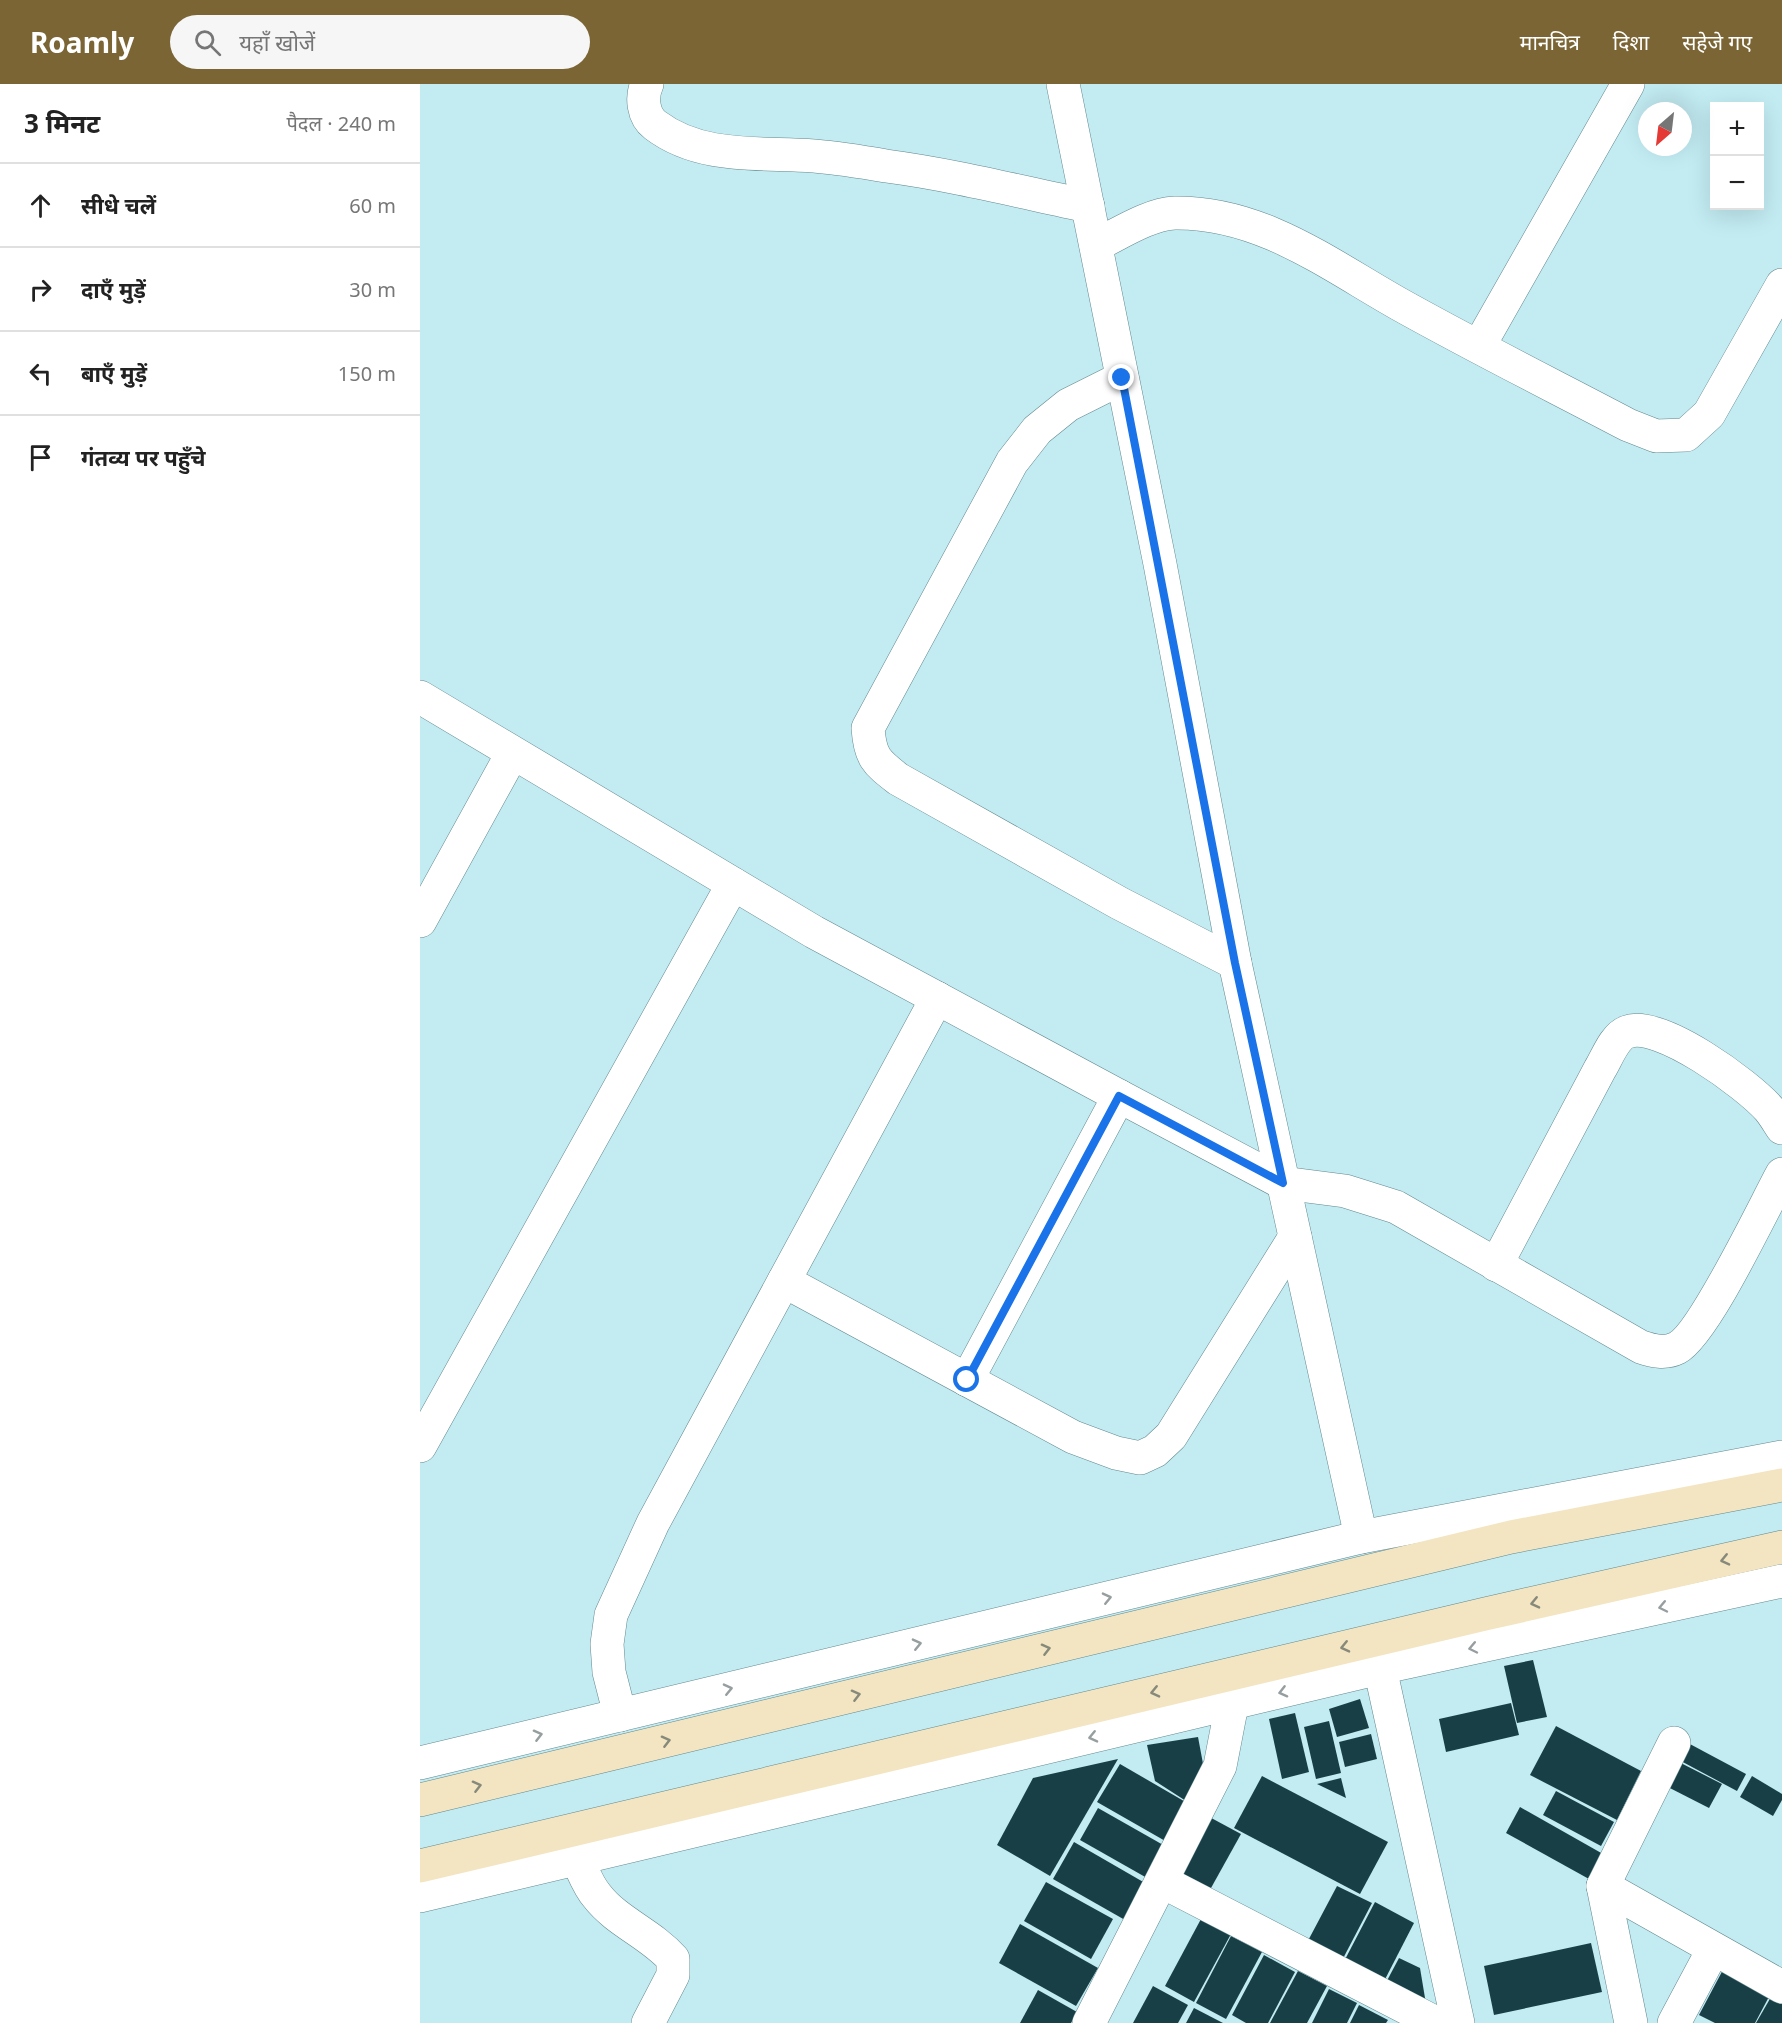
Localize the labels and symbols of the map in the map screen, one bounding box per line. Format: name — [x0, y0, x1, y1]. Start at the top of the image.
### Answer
north arrow — [1638, 102, 1692, 156]
route end — [1108, 364, 1134, 390]
route start — [953, 1366, 979, 1392]
one-way arrow — [1720, 1553, 1730, 1566]
one-way arrow — [1102, 1593, 1112, 1606]
one-way arrow — [1530, 1596, 1540, 1609]
one-way arrow — [1658, 1600, 1668, 1613]
one-way arrow — [912, 1638, 922, 1651]
one-way arrow — [1340, 1640, 1350, 1653]
one-way arrow — [1468, 1641, 1478, 1654]
one-way arrow — [1040, 1644, 1050, 1657]
one-way arrow — [723, 1684, 733, 1697]
one-way arrow — [1278, 1684, 1288, 1697]
one-way arrow — [1150, 1685, 1160, 1698]
one-way arrow — [851, 1689, 861, 1702]
one-way arrow — [533, 1729, 543, 1742]
one-way arrow — [1088, 1730, 1098, 1743]
one-way arrow — [661, 1735, 671, 1748]
one-way arrow — [472, 1781, 482, 1794]

